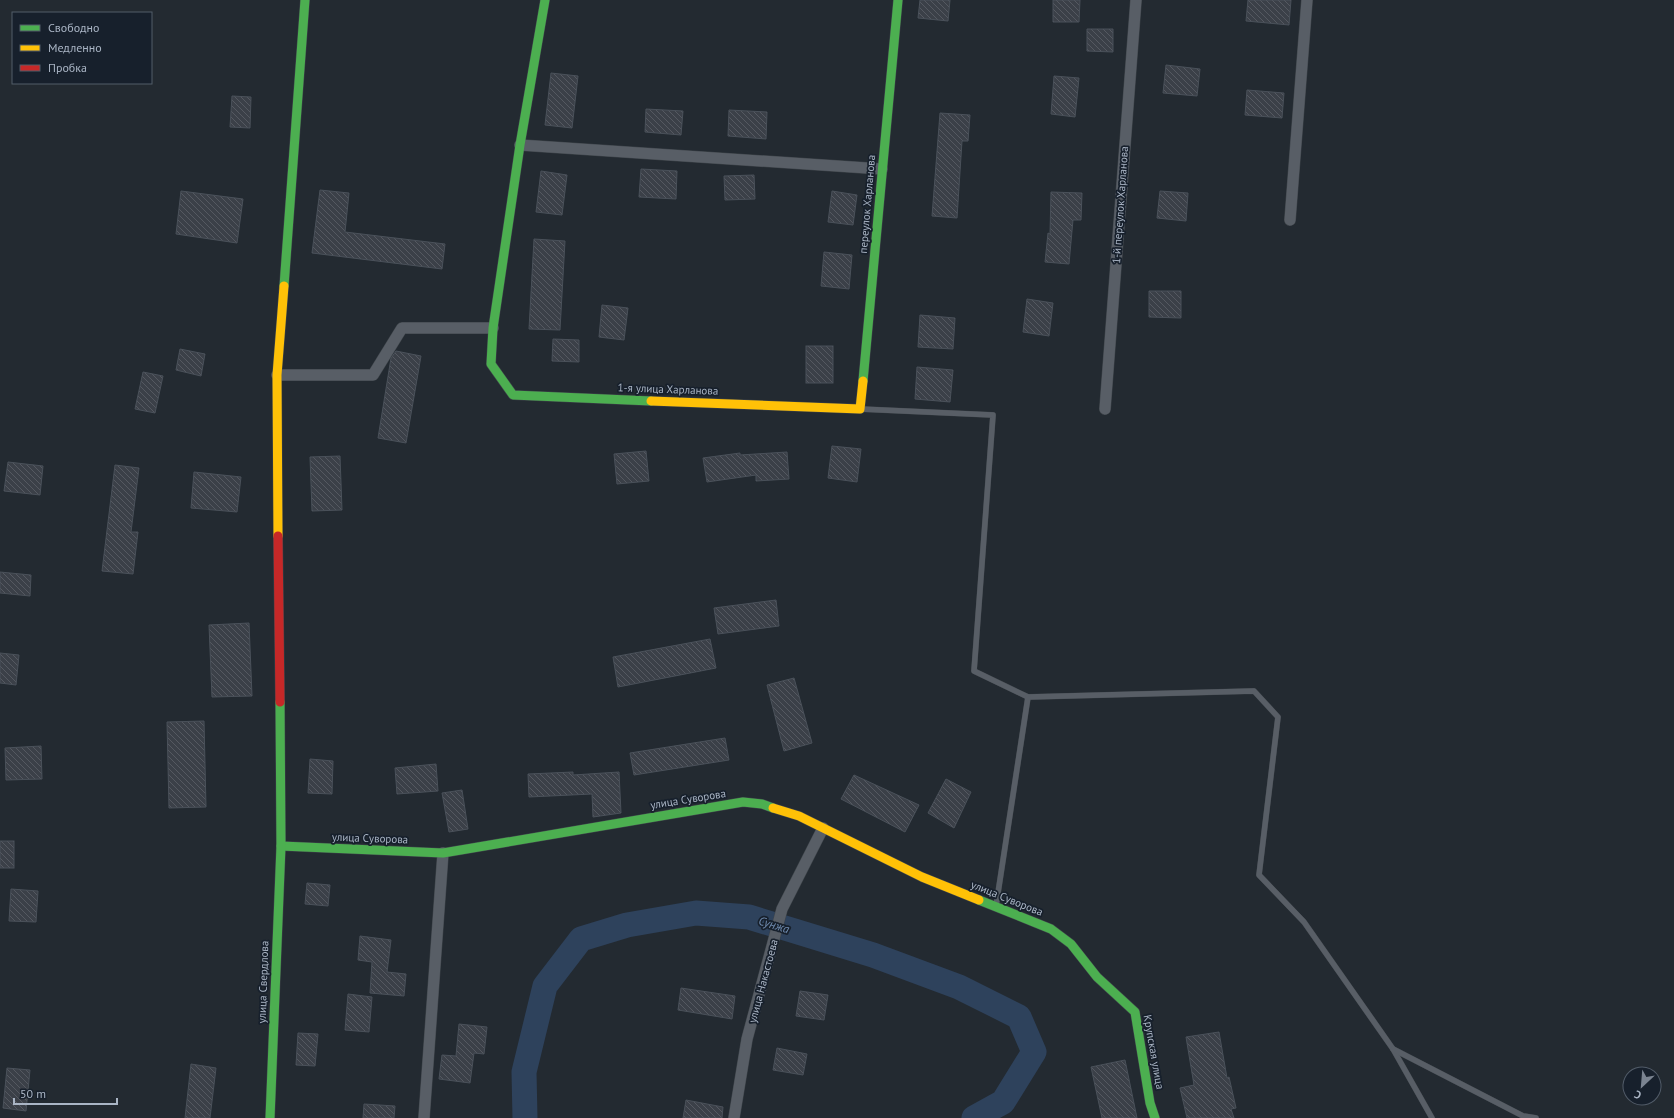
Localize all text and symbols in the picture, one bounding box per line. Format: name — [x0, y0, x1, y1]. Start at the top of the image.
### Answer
legend — [12, 12, 152, 84]
text: Свободно — [48, 20, 99, 35]
text: Медленно — [48, 40, 102, 55]
text: Пробка — [48, 60, 87, 75]
street label: 1-й переулок Харланова — [1109, 146, 1131, 264]
street label: переулок Харланова — [856, 154, 878, 254]
street label: 1-я улица Харланова — [617, 380, 719, 398]
street label: улица Суворова — [649, 786, 727, 812]
street label: улица Суворова — [332, 830, 408, 846]
street label: улица Суворова — [969, 877, 1045, 919]
water label: Сунжа — [757, 913, 792, 936]
street label: улица Накастоева — [745, 938, 781, 1024]
street label: улица Свердлова — [255, 940, 271, 1024]
street label: Крупская улица — [1141, 1014, 1167, 1090]
north arrow — [1622, 1066, 1662, 1106]
scale bar — [14, 1080, 117, 1106]
text: 50 m — [20, 1086, 46, 1101]
text: С — [1632, 1087, 1643, 1103]

